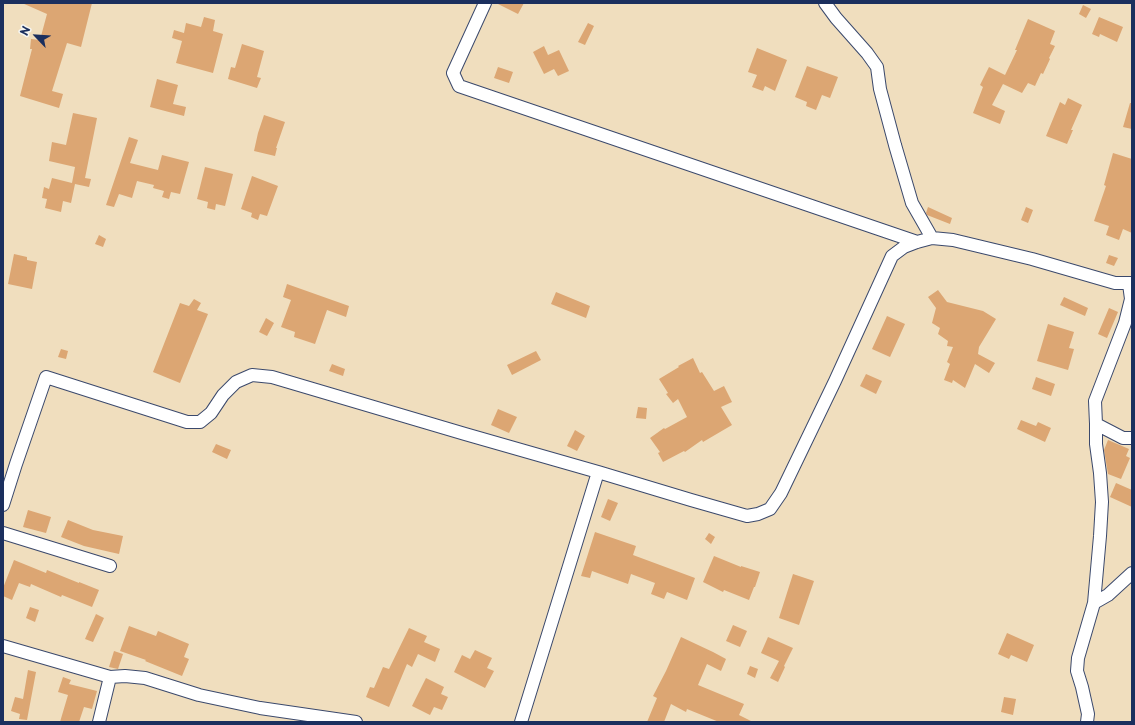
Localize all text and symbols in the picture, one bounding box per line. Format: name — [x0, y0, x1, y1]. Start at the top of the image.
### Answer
north arrow — [16, 16, 56, 56]
text: N — [15, 23, 34, 38]

